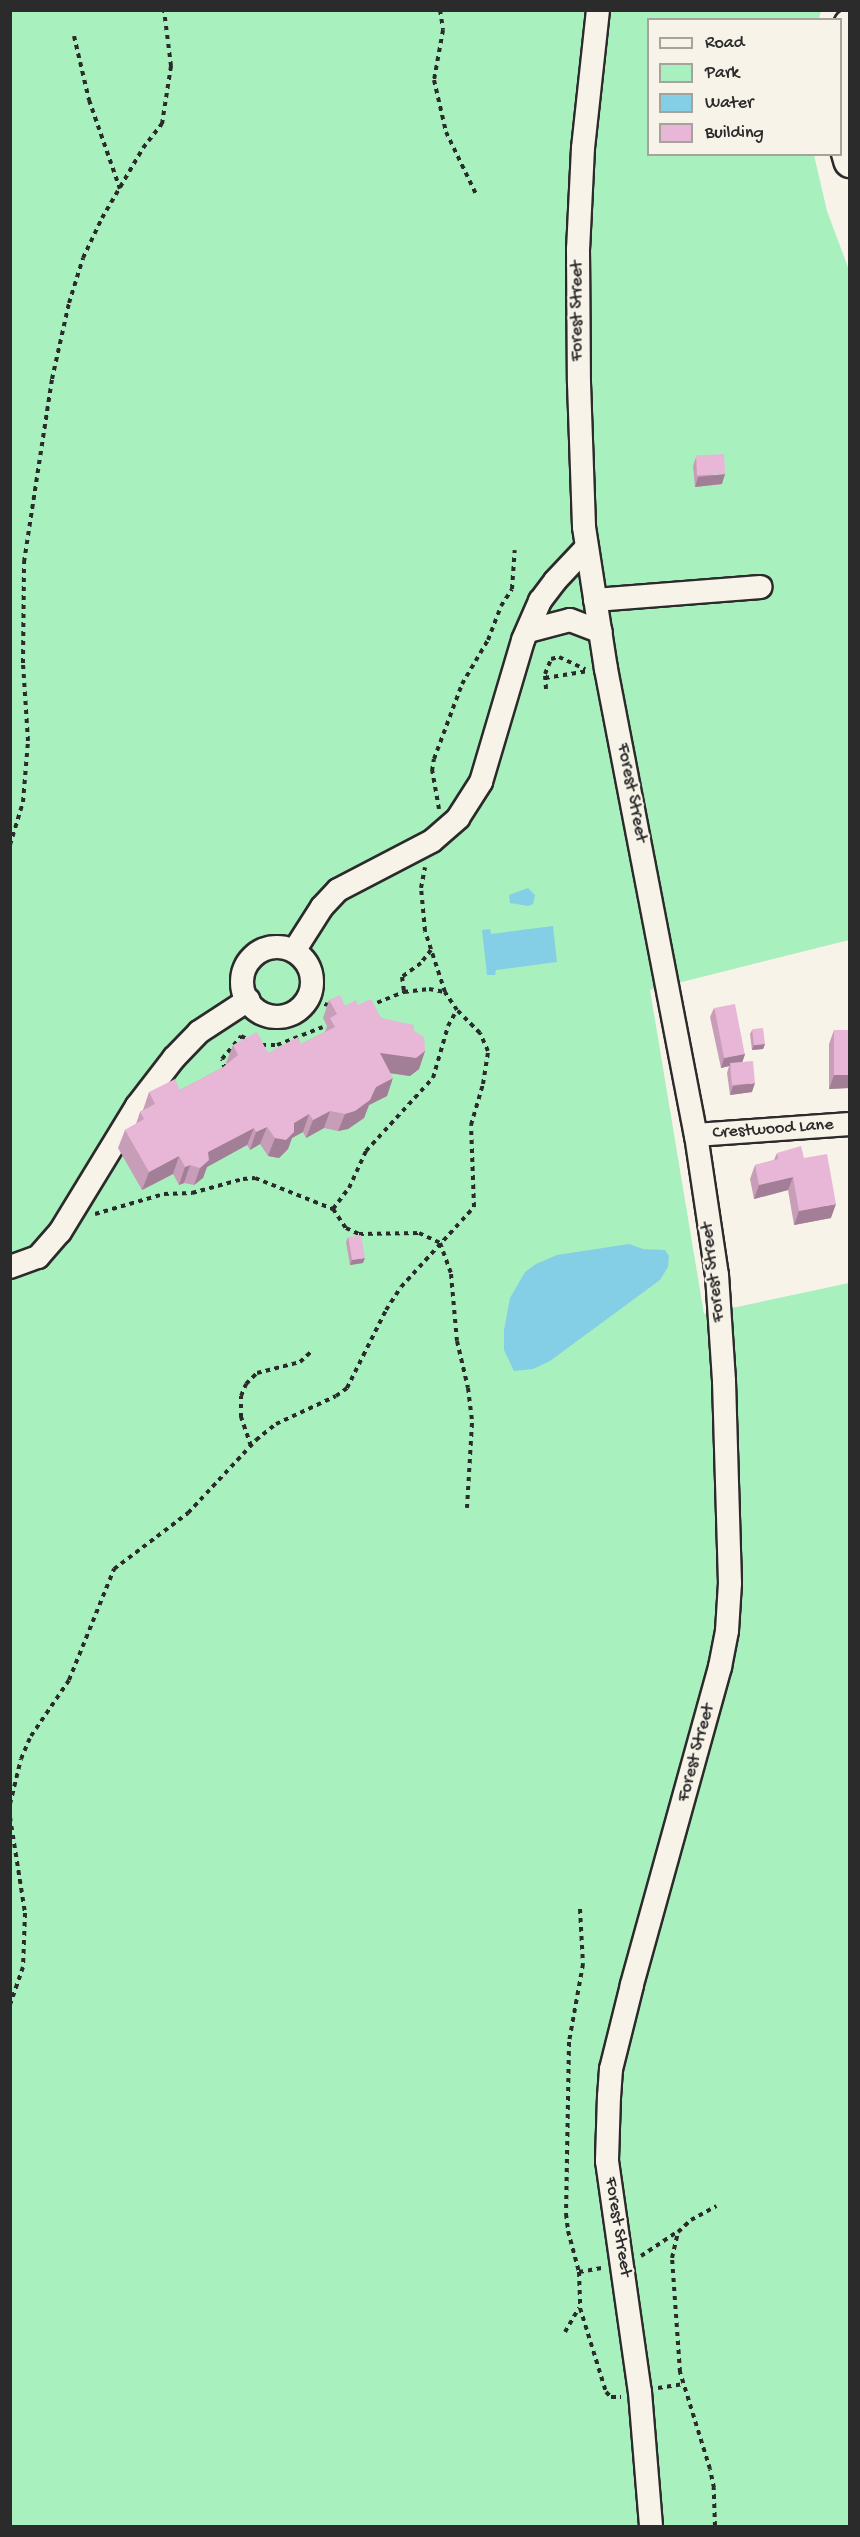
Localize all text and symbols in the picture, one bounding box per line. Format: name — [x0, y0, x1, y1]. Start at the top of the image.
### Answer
legend — [647, 18, 842, 156]
text: Road — [705, 33, 744, 54]
text: Park — [705, 63, 739, 84]
text: Water — [705, 93, 753, 114]
text: Building — [705, 123, 764, 144]
street label: Forest Street — [567, 261, 589, 361]
street label: Forest Street — [611, 742, 651, 844]
street label: Crestwood Lane — [712, 1115, 834, 1145]
street label: Forest Street — [697, 1221, 731, 1323]
street label: Forest Street — [674, 1702, 720, 1804]
street label: Forest Street — [598, 2176, 636, 2278]

